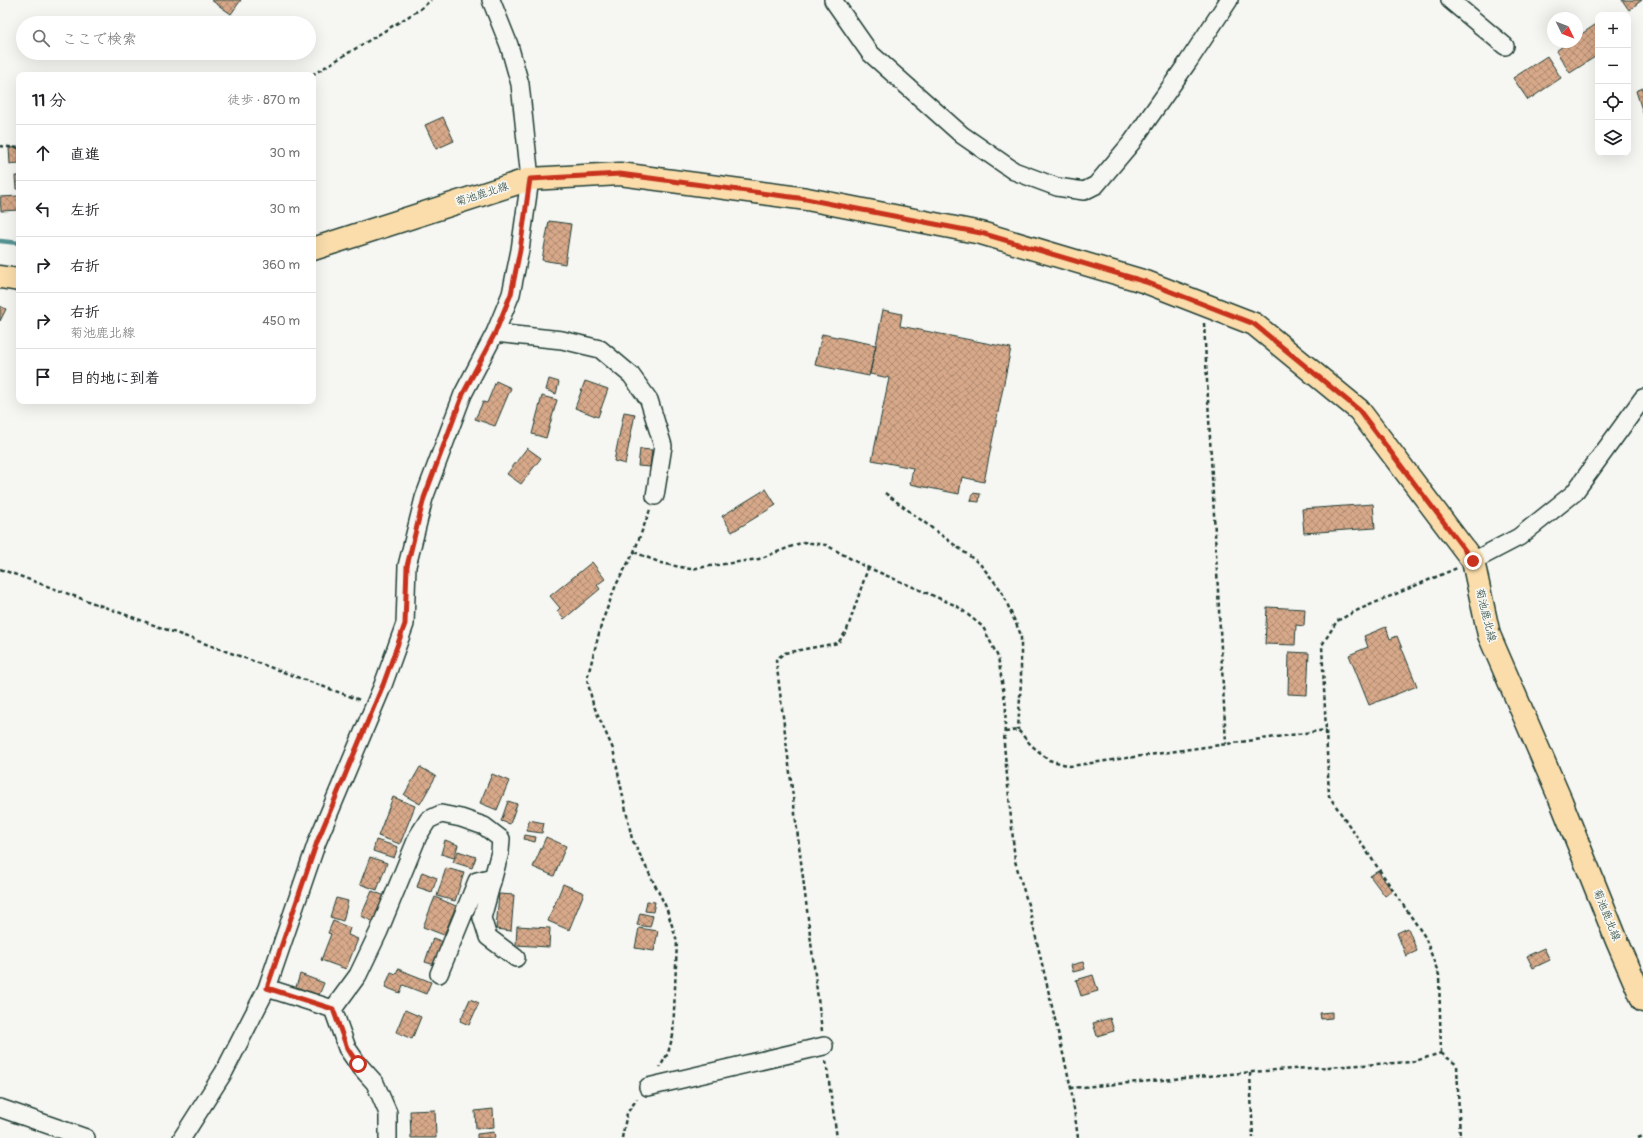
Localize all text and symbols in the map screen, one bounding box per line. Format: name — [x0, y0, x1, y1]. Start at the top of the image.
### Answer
north arrow — [1547, 12, 1583, 48]
map controls — [1595, 12, 1631, 156]
button: + — [1595, 12, 1631, 48]
search box — [16, 16, 316, 60]
icon: search — [30, 27, 52, 49]
text: ここで検索 — [62, 30, 137, 49]
button: − — [1595, 48, 1631, 84]
button: locate — [1595, 84, 1631, 120]
text: 11 分 — [32, 90, 66, 111]
text: 徒歩 · 870 m — [227, 92, 300, 108]
button: layers — [1595, 120, 1631, 156]
icon: ahead — [32, 142, 54, 164]
text: 直進 — [70, 145, 100, 164]
text: 30 m — [270, 145, 300, 161]
street label: 菊池鹿北線 — [454, 179, 510, 209]
icon: left — [32, 198, 54, 220]
text: 左折 — [70, 201, 100, 220]
text: 30 m — [270, 201, 300, 217]
icon: right — [32, 254, 54, 276]
text: 右折 — [70, 257, 100, 276]
text: 360 m — [262, 257, 300, 273]
text: 右折 — [70, 303, 100, 322]
icon: right — [32, 310, 54, 332]
text: 450 m — [262, 313, 300, 329]
text: 菊池鹿北線 — [70, 325, 135, 341]
icon: arrive — [32, 366, 54, 388]
text: 目的地に到着 — [70, 369, 160, 388]
route end — [1464, 552, 1482, 570]
street label: 菊池鹿北線 — [1473, 587, 1499, 643]
street label: 菊池鹿北線 — [1591, 887, 1623, 943]
route start — [349, 1055, 367, 1073]

